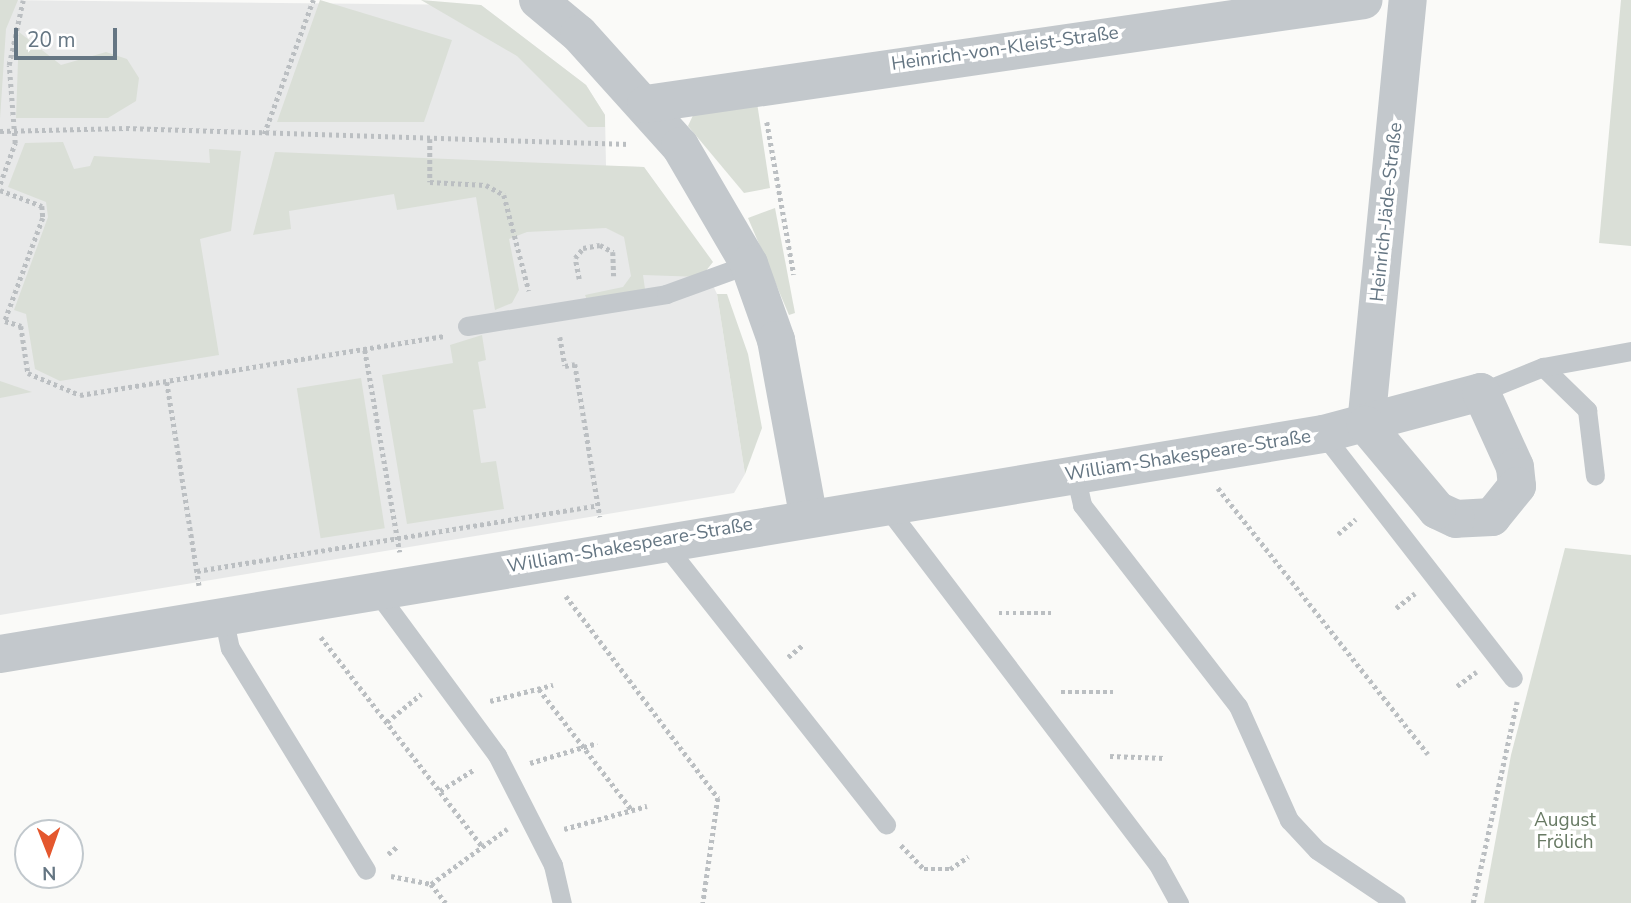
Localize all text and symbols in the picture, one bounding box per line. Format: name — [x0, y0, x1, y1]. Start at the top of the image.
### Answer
scale bar — [18, 14, 121, 58]
street label: Heinrich-von-Kleist-Straße — [890, 22, 1120, 76]
text: 20 m — [27, 26, 76, 54]
street label: Heinrich-Jäde-Straße — [1366, 121, 1408, 303]
street label: William-Shakespeare-Straße — [1063, 425, 1313, 487]
street label: William-Shakespeare-Straße — [505, 513, 755, 579]
park label: August Frölich — [1534, 810, 1596, 854]
north arrow — [14, 819, 84, 889]
text: N — [42, 860, 57, 886]

